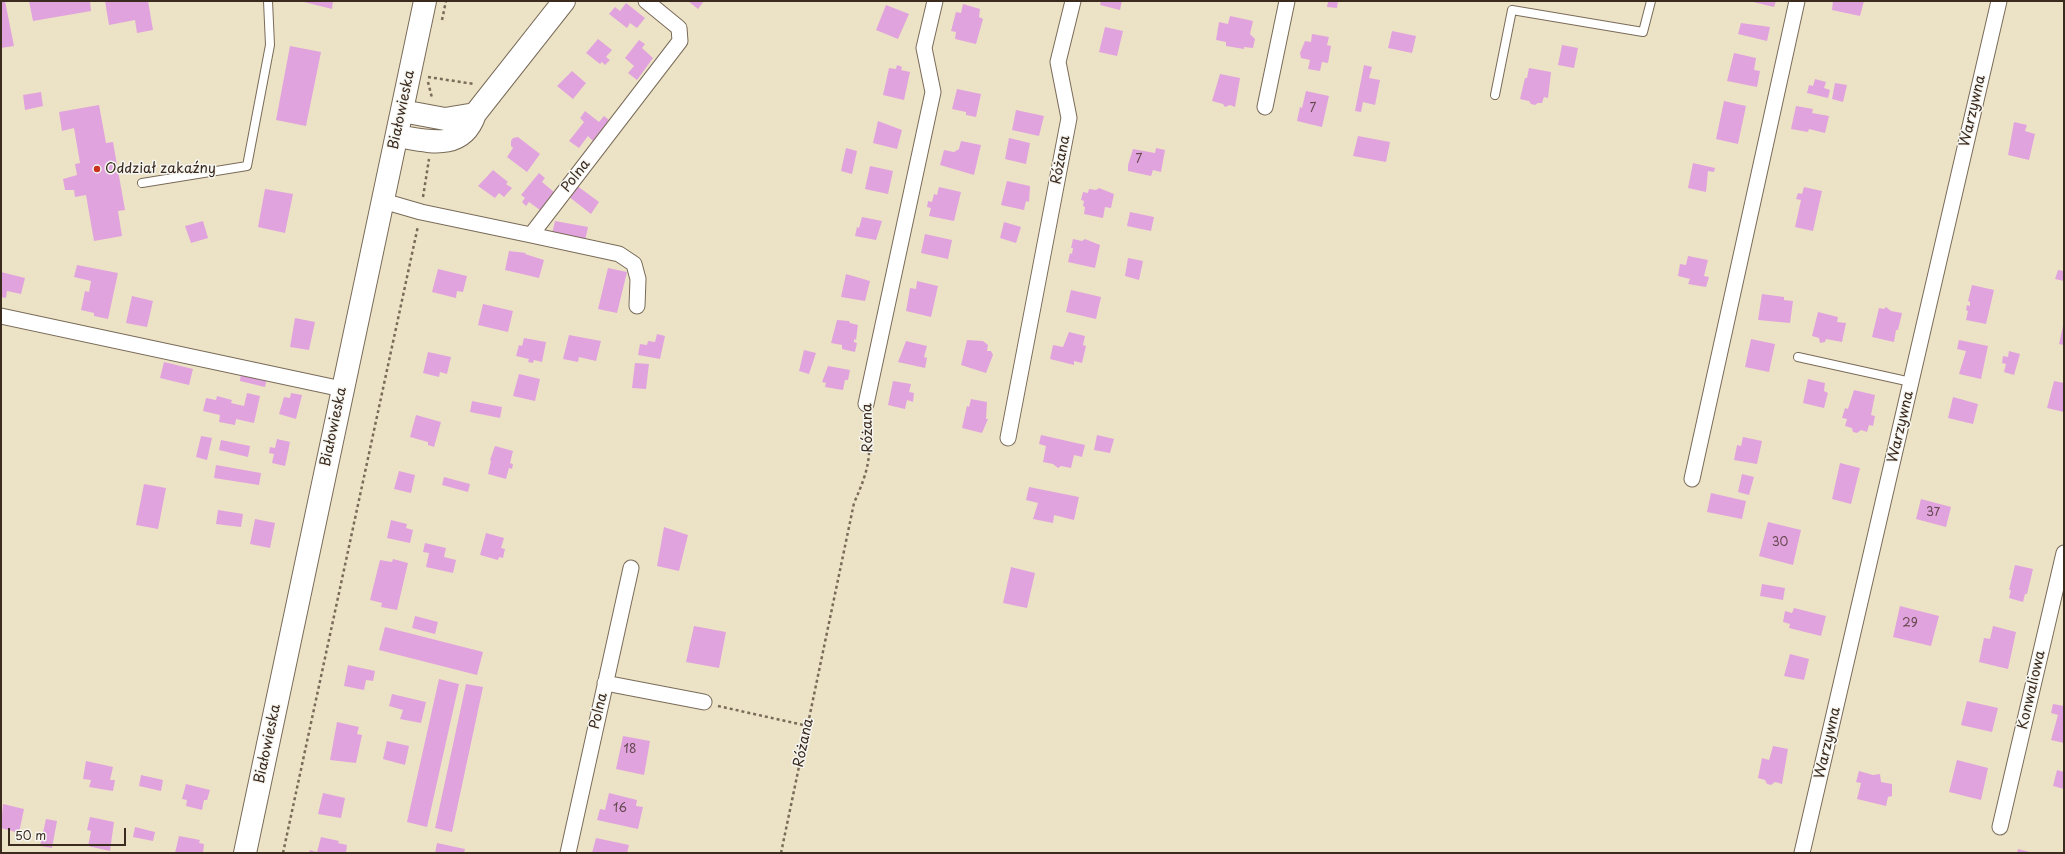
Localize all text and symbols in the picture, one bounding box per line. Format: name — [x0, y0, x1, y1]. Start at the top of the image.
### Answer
street label: Białowieska — [385, 69, 419, 151]
street label: Warzywna — [1957, 74, 1989, 148]
house number: 7 — [1310, 102, 1316, 116]
street label: Różana — [1048, 134, 1074, 186]
house number: 7 — [1136, 153, 1142, 167]
street label: Polna — [558, 156, 594, 196]
place label: Oddział zakaźny — [105, 161, 216, 177]
marker: Oddział zakaźny — [92, 164, 102, 174]
street label: Białowieska — [317, 386, 351, 468]
street label: Warzywna — [1885, 390, 1917, 464]
street label: Różana — [859, 403, 877, 453]
house number: 37 — [1926, 506, 1940, 520]
house number: 30 — [1772, 536, 1788, 550]
house number: 29 — [1902, 617, 1918, 631]
street label: Konwaliowa — [2015, 649, 2049, 731]
street label: Polna — [587, 691, 611, 731]
street label: Białowieska — [251, 703, 285, 785]
street label: Warzywna — [1812, 706, 1844, 780]
street label: Różana — [791, 717, 817, 769]
house number: 18 — [624, 743, 636, 757]
house number: 16 — [613, 802, 627, 816]
scale bar — [10, 820, 128, 846]
text: 50 m — [15, 826, 46, 844]

